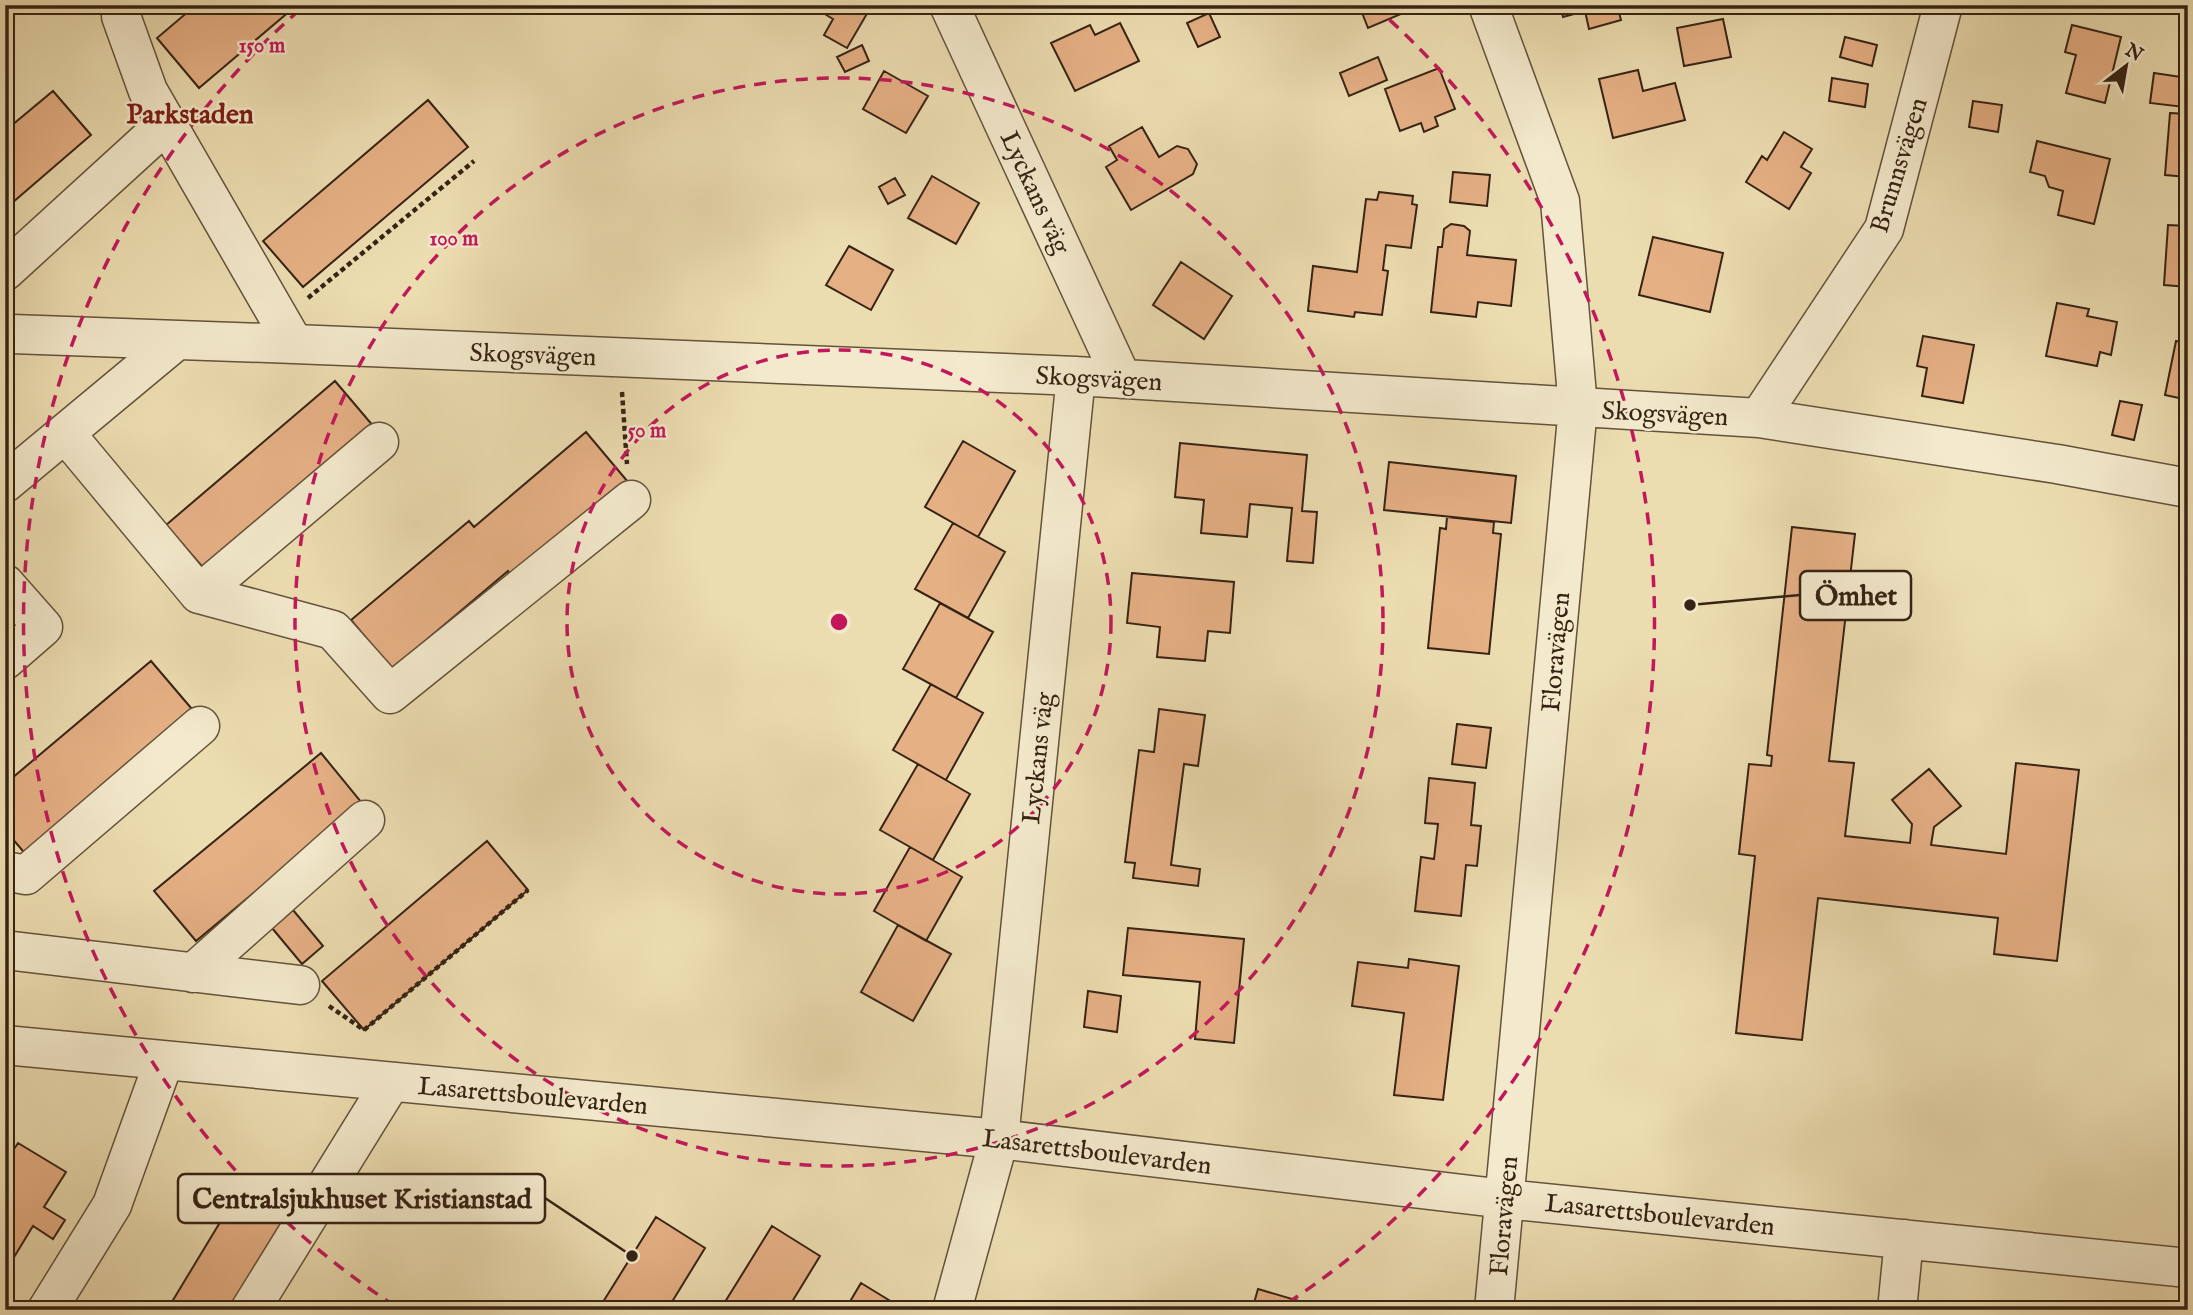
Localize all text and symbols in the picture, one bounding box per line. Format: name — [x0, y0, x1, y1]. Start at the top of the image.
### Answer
north arrow — [2092, 32, 2162, 102]
text: 150 m — [239, 33, 286, 60]
text: N — [2120, 38, 2147, 68]
street label: Brunnsvägen — [1863, 94, 1936, 237]
district label: Parkstaden — [126, 98, 254, 133]
street label: Lyckans väg — [992, 126, 1078, 260]
text: 100 m — [429, 226, 479, 253]
street label: Skogsvägen — [469, 337, 597, 374]
street label: Skogsvägen — [1035, 360, 1163, 399]
street label: Skogsvägen — [1601, 395, 1729, 434]
text: 50 m — [628, 418, 667, 445]
callout: Ömhet — [1800, 571, 1911, 620]
text: Ömhet — [1815, 579, 1897, 615]
street label: Floravägen — [1535, 591, 1578, 714]
centre of rings — [827, 610, 851, 634]
street label: Lyckans väg — [1015, 690, 1062, 826]
street label: Lasarettsboulevarden — [417, 1070, 649, 1123]
street label: Lasarettsboulevarden — [980, 1122, 1213, 1183]
street label: Floravägen — [1483, 1155, 1526, 1278]
callout: Centralsjukhuset Kristianstad — [178, 1174, 545, 1223]
text: Centralsjukhuset Kristianstad — [192, 1183, 533, 1218]
street label: Lasarettsboulevarden — [1543, 1187, 1776, 1244]

